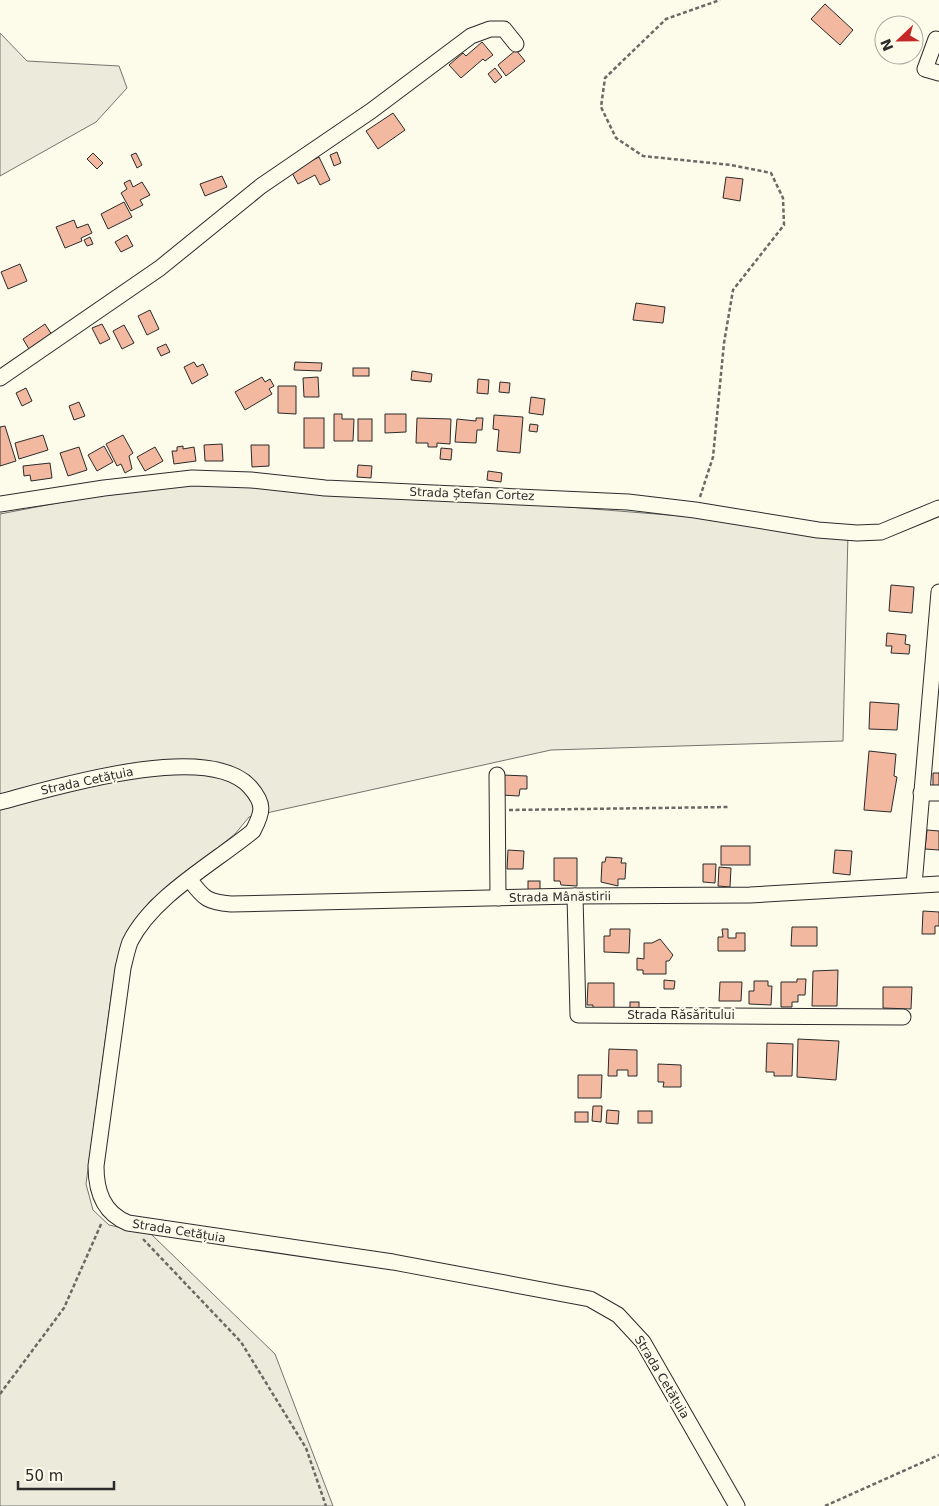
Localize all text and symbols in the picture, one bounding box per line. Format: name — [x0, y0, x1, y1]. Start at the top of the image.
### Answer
north arrow — [874, 15, 924, 65]
text: N — [877, 36, 897, 53]
street label: Strada Ștefan Cortez — [409, 485, 535, 503]
street label: Strada Cetățuia — [39, 764, 135, 798]
street label: Strada Mânăstirii — [509, 889, 611, 905]
street label: Strada Răsăritului — [627, 1008, 735, 1022]
street label: Strada Cetățuia — [131, 1217, 227, 1245]
street label: Strada Cetățuia — [632, 1333, 692, 1421]
scale bar — [18, 1458, 114, 1490]
text: 50 m — [25, 1467, 63, 1485]

